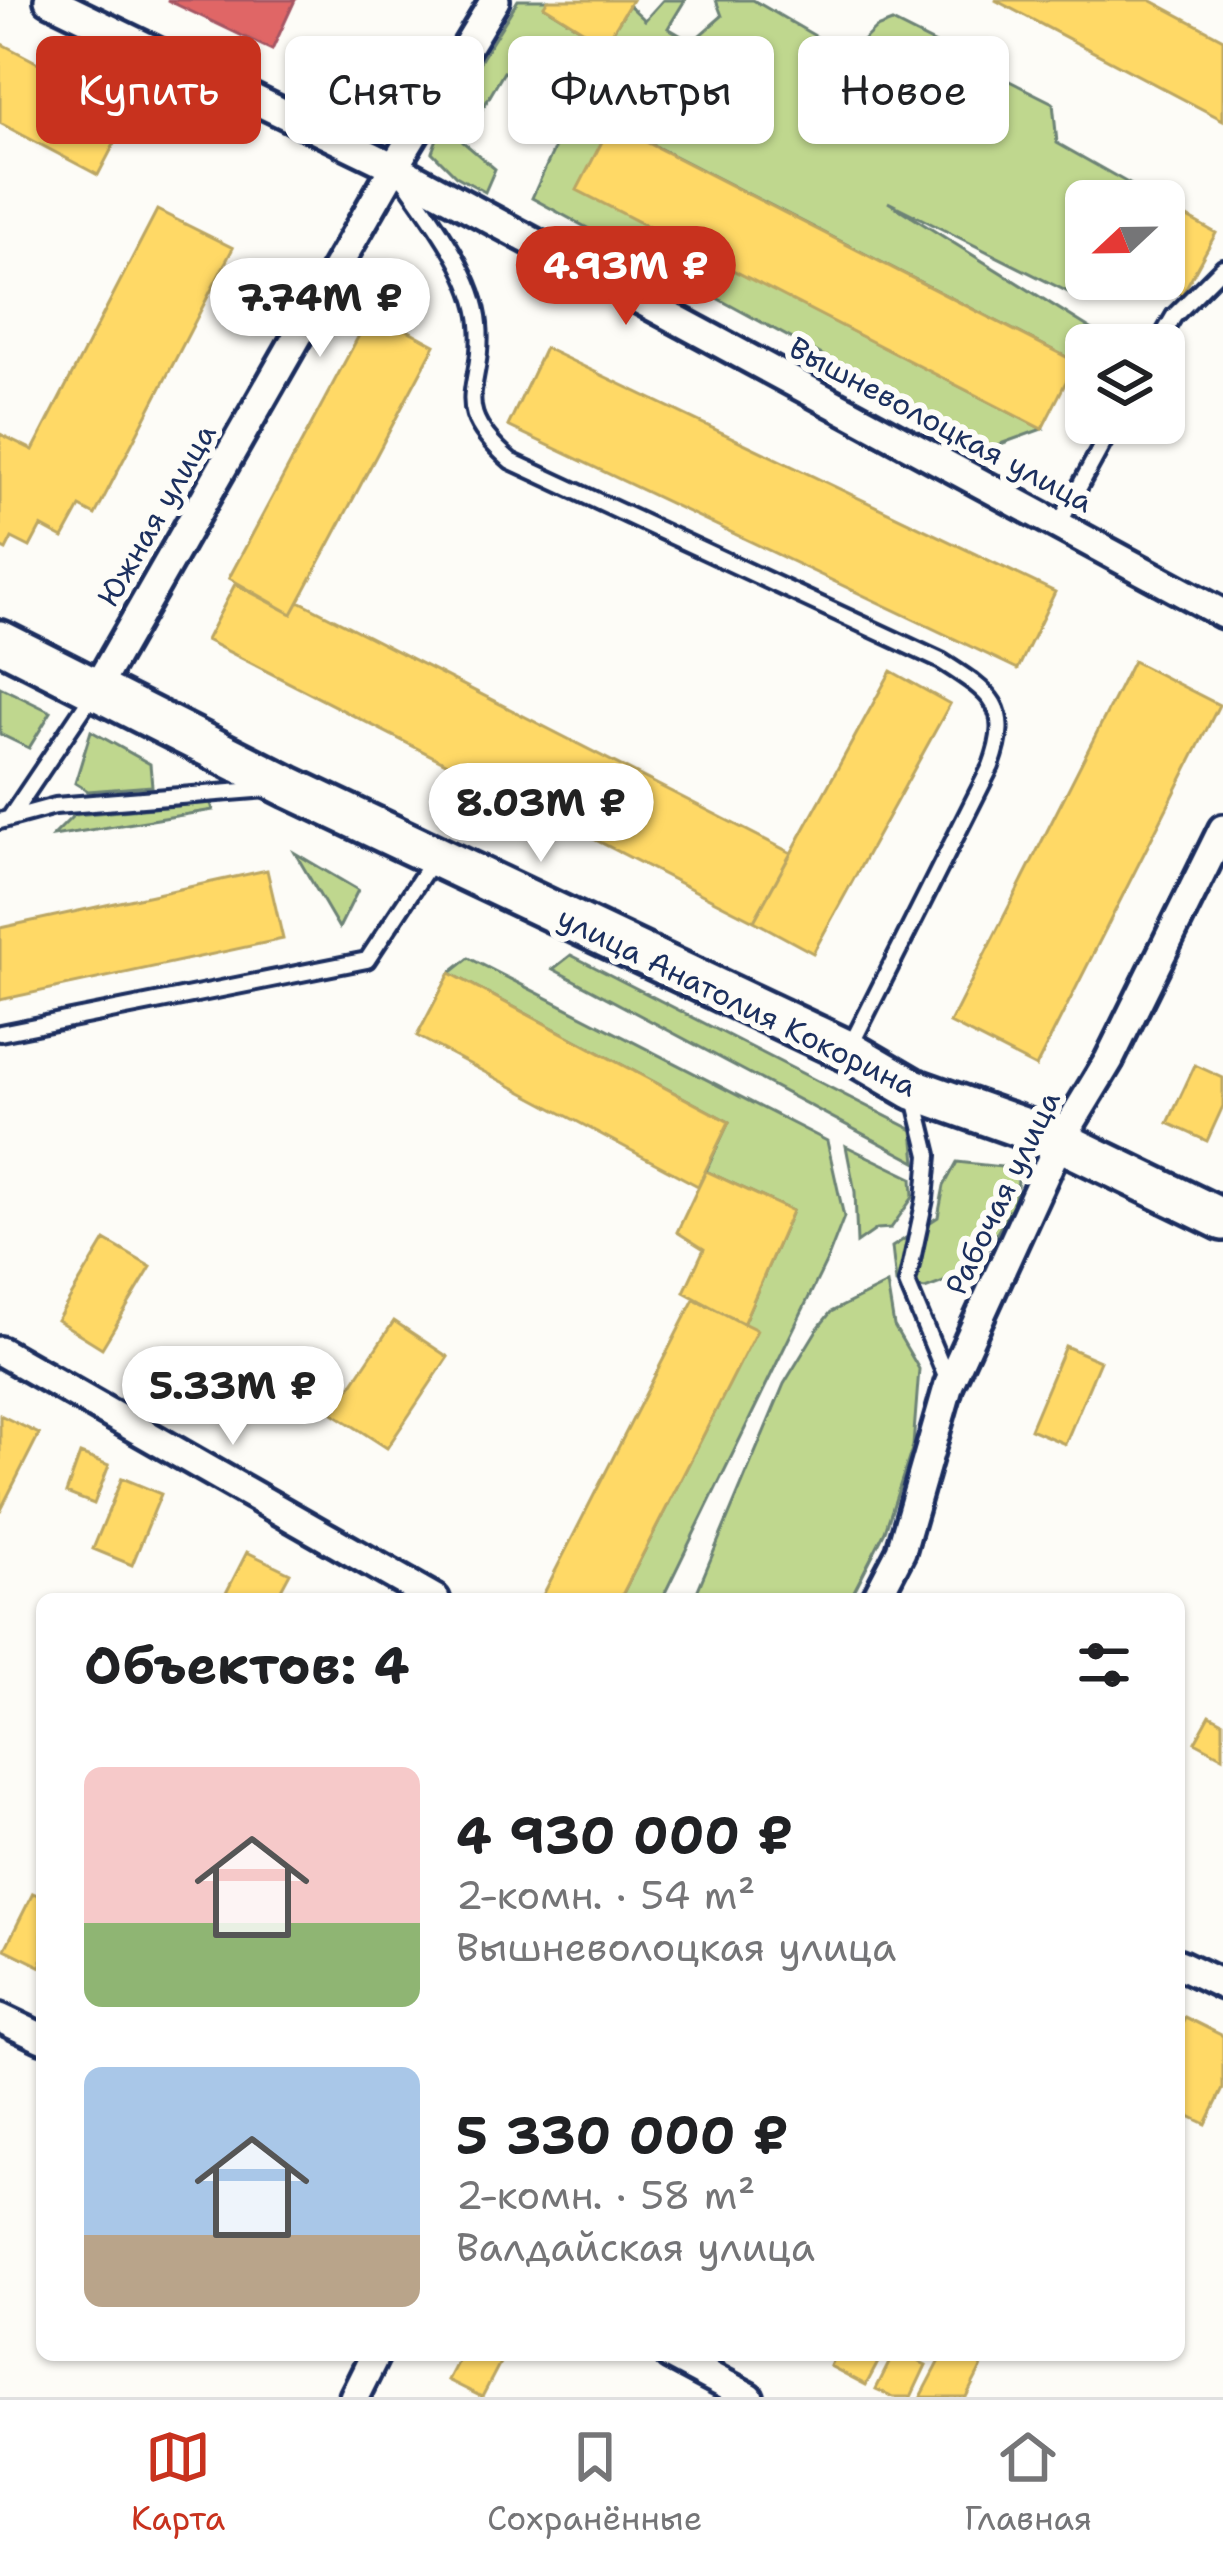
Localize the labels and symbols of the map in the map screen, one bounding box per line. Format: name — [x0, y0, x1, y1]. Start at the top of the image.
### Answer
north arrow — [1065, 180, 1185, 300]
pin: 4.93M ₽ — [515, 226, 737, 328]
pin: 7.74M ₽ — [209, 258, 431, 360]
street label: Вышневолоцкая улица — [782, 327, 1101, 522]
street label: Южная улица — [88, 416, 226, 613]
pin: 8.03M ₽ — [430, 763, 652, 865]
street label: улица Анатолия Кокорина — [551, 897, 924, 1107]
street label: Рабочая улица — [935, 1084, 1070, 1302]
pin: 5.33M ₽ — [122, 1346, 344, 1448]

